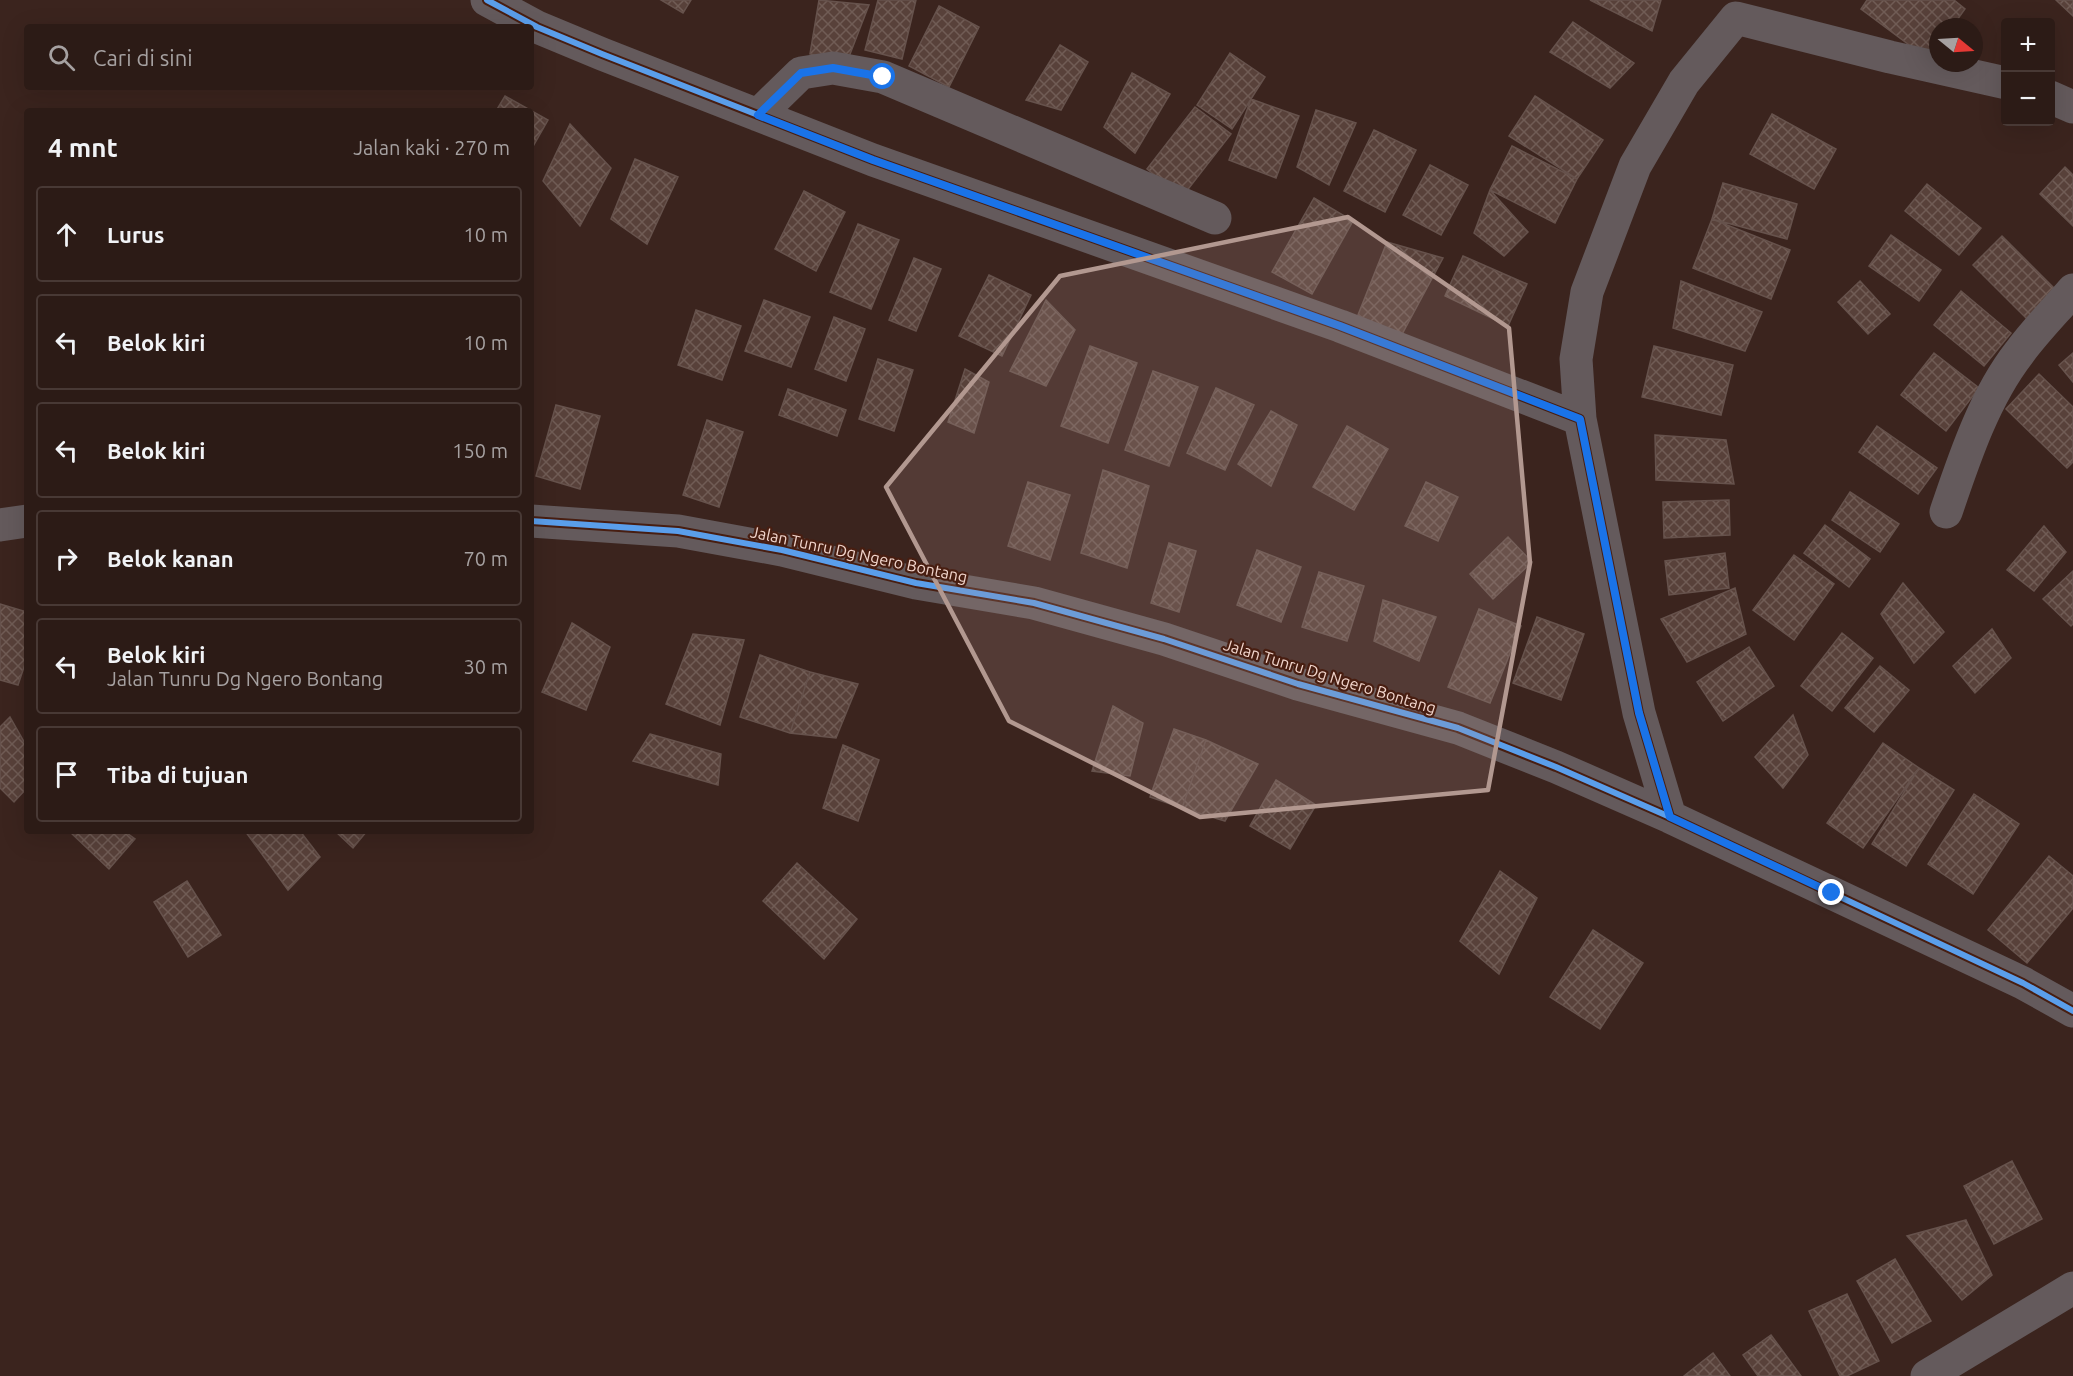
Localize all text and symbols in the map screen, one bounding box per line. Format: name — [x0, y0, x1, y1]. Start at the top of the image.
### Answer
north arrow — [1929, 18, 1983, 72]
map controls — [2001, 18, 2055, 126]
button: + — [2001, 18, 2055, 72]
search box — [24, 24, 534, 90]
icon: search — [45, 41, 78, 74]
text: Cari di sini — [93, 45, 193, 70]
route start — [869, 63, 895, 89]
button: − — [2001, 72, 2055, 126]
text: 4 mnt — [48, 133, 118, 162]
text: Jalan kaki · 270 m — [353, 136, 510, 159]
icon: ahead — [50, 218, 83, 251]
text: Lurus — [107, 222, 164, 247]
text: 10 m — [464, 223, 508, 246]
icon: left — [50, 326, 83, 359]
text: Belok kiri — [107, 330, 205, 355]
text: 10 m — [464, 331, 508, 354]
icon: left — [50, 434, 83, 467]
text: Belok kiri — [107, 438, 205, 463]
text: 150 m — [452, 439, 508, 462]
street label: Jalan Tunru Dg Ngero Bontang — [749, 522, 969, 586]
icon: right — [50, 542, 83, 575]
text: Belok kanan — [107, 546, 234, 571]
text: 70 m — [464, 547, 508, 570]
street label: Jalan Tunru Dg Ngero Bontang — [1222, 635, 1438, 717]
text: Belok kiri — [107, 642, 205, 667]
icon: left — [50, 650, 83, 683]
text: 30 m — [464, 655, 508, 678]
text: Jalan Tunru Dg Ngero Bontang — [107, 667, 383, 690]
icon: arrive — [50, 758, 83, 791]
text: Tiba di tujuan — [107, 762, 248, 787]
route end — [1818, 879, 1844, 905]

